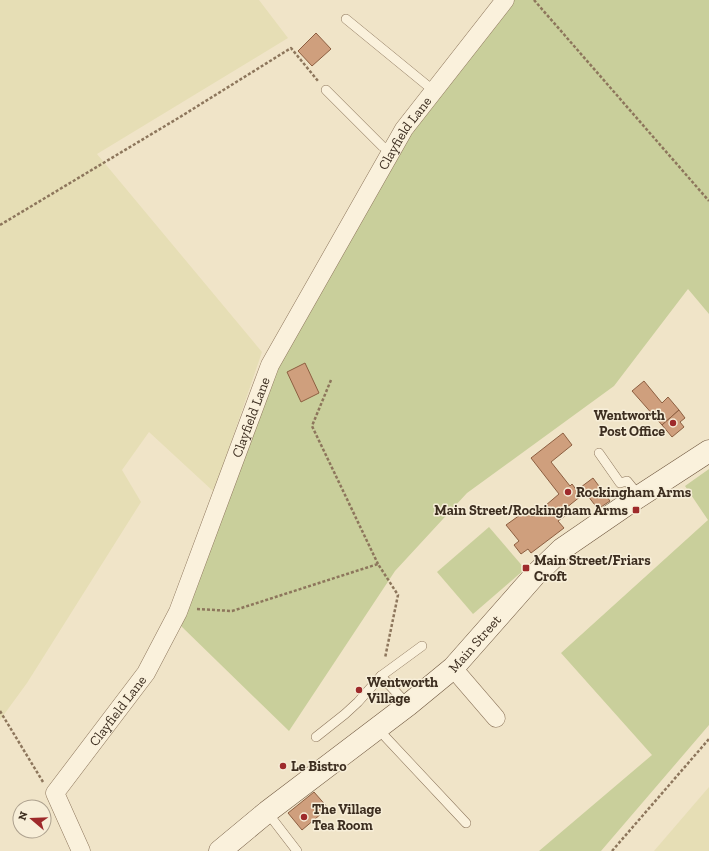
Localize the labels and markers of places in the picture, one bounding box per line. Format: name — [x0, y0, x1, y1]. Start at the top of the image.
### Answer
place label: Wentworth Post Office — [594, 407, 665, 440]
marker: Wentworth Post Office — [668, 418, 678, 428]
place label: Rockingham Arms — [576, 484, 692, 501]
marker: Rockingham Arms — [563, 487, 573, 497]
place label: Main Street/Rockingham Arms — [434, 502, 629, 519]
marker: Main Street/Rockingham Arms — [631, 505, 641, 515]
place label: Main Street/Friars Croft — [534, 552, 651, 585]
marker: Main Street/Friars Croft — [521, 563, 531, 573]
place label: Wentworth Village — [367, 674, 438, 707]
marker: Wentworth Village — [354, 685, 364, 695]
place label: Le Bistro — [291, 758, 347, 775]
marker: Le Bistro — [278, 761, 288, 771]
place label: The Village Tea Room — [312, 801, 382, 834]
marker: The Village Tea Room — [299, 812, 309, 822]

